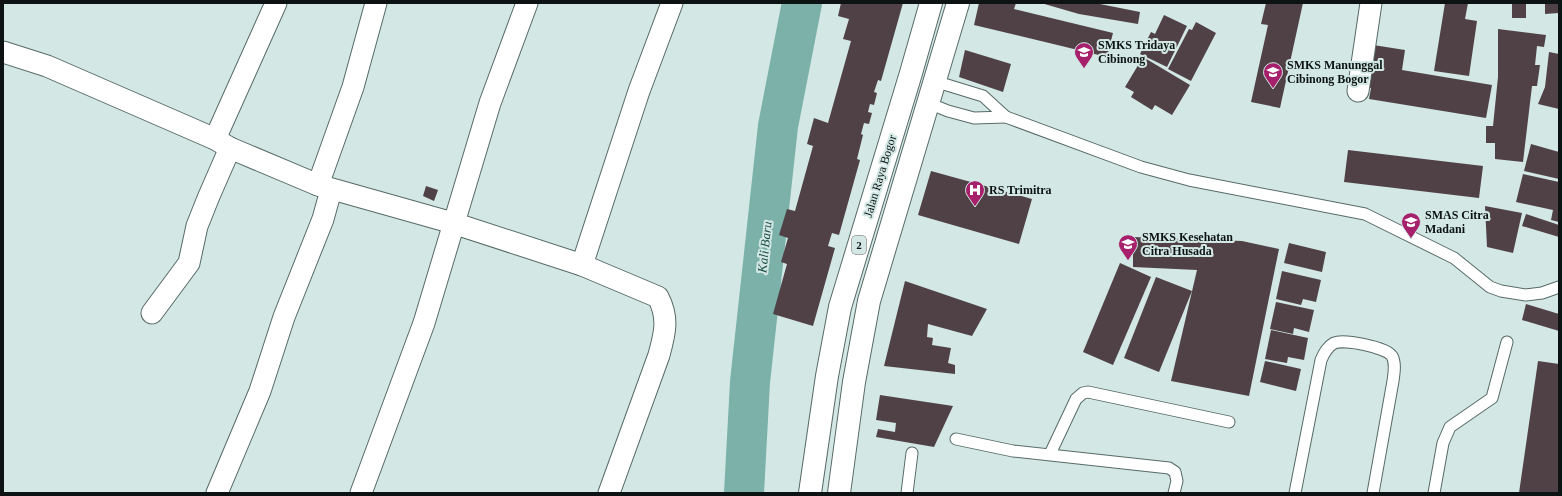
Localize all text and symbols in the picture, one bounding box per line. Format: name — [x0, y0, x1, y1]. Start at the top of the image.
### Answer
place label: SMKS Tridaya Cibinong — [1098, 38, 1175, 66]
school or university icon: SMKS Tridaya Cibinong — [1073, 41, 1095, 69]
place label: SMKS Manunggal Cibinong Bogor — [1287, 58, 1383, 86]
school or university icon: SMKS Manunggal Cibinong Bogor — [1262, 61, 1284, 89]
street label: Jalan Raya Bogor — [861, 133, 899, 219]
hospital icon: RS Trimitra — [964, 179, 986, 207]
place label: RS Trimitra — [989, 183, 1052, 197]
place label: SMAS Citra Madani — [1425, 208, 1489, 236]
school or university icon: SMAS Citra Madani — [1400, 211, 1422, 239]
water label: Kali Baru — [754, 220, 775, 275]
place label: SMKS Kesehatan Citra Husada — [1142, 230, 1233, 258]
school or university icon: SMKS Kesehatan Citra Husada — [1117, 233, 1139, 261]
road number: 2 — [852, 236, 866, 254]

